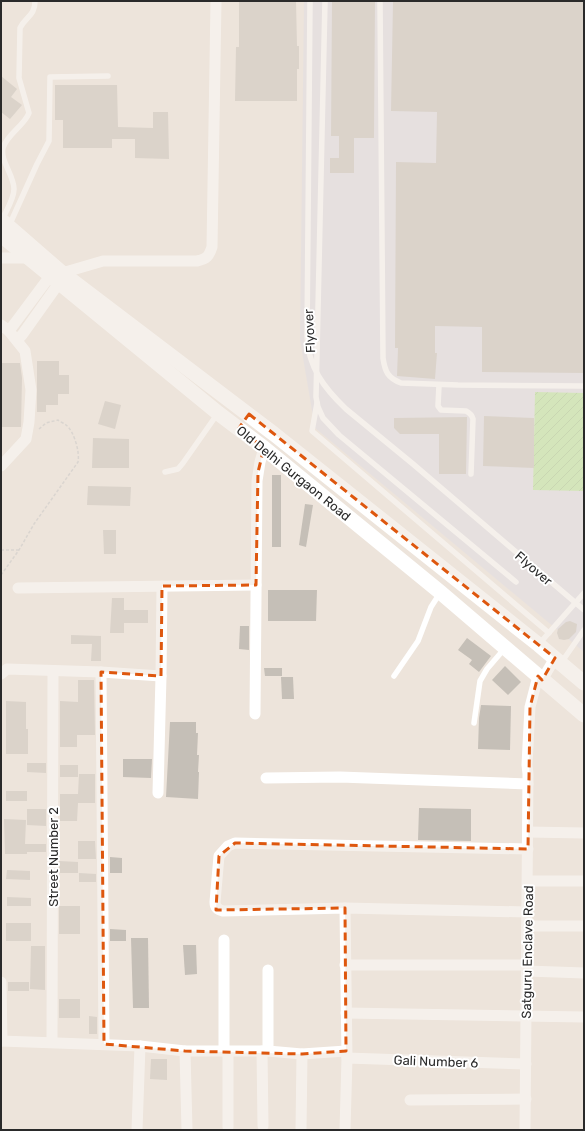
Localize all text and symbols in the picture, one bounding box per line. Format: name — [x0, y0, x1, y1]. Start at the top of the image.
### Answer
street label: Flyover — [301, 309, 318, 353]
street label: Old Delhi Gurgaon Road — [233, 423, 354, 525]
street label: Flyover — [512, 548, 555, 589]
street label: Street Number 2 — [46, 807, 61, 907]
street label: Satguru Enclave Road — [519, 885, 537, 1019]
street label: Gali Number 6 — [393, 1053, 479, 1070]

